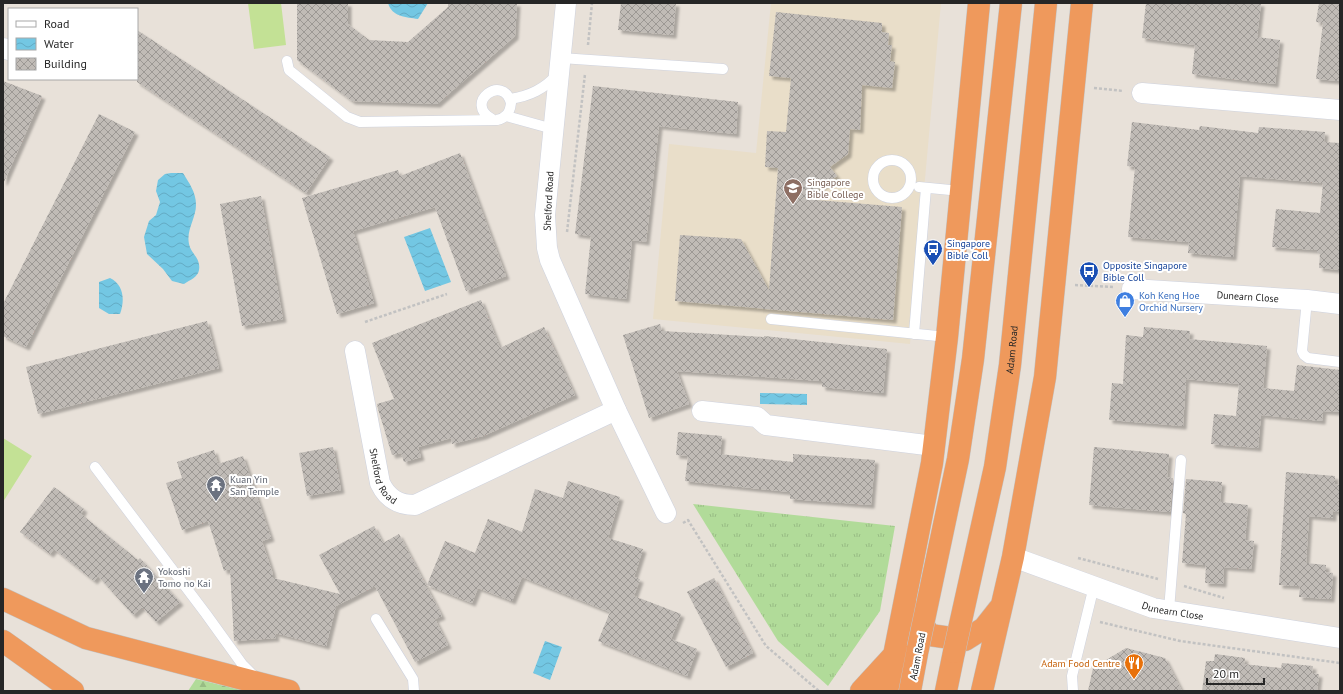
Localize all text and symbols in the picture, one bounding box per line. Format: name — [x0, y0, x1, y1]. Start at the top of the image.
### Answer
legend — [8, 8, 138, 80]
text: Road — [44, 16, 69, 31]
text: Water — [44, 36, 74, 51]
text: Building — [44, 56, 87, 71]
street label: Shelford Road — [540, 171, 557, 231]
place label: Singapore Bible College — [807, 176, 864, 201]
school or university icon: Singapore Bible College — [782, 177, 804, 205]
place label: Singapore Bible Coll — [947, 237, 990, 262]
bus stop icon: Singapore Bible Coll — [922, 238, 944, 266]
place label: Opposite Singapore Bible Coll — [1103, 259, 1187, 284]
bus stop icon: Opposite Singapore Bible Coll — [1078, 260, 1100, 288]
street label: Dunearn Close — [1216, 288, 1279, 305]
place label: Koh Keng Hoe Orchid Nursery — [1139, 289, 1203, 314]
shop icon: Koh Keng Hoe Orchid Nursery — [1114, 290, 1136, 318]
street label: Adam Road — [1003, 325, 1021, 375]
street label: Shelford Road — [367, 447, 399, 507]
place label: Kuan Yin San Temple — [230, 473, 279, 498]
temple icon: Kuan Yin San Temple — [205, 474, 227, 502]
place label: Yokoshi Tomo no Kai — [158, 565, 211, 590]
temple icon: Yokoshi Tomo no Kai — [133, 566, 155, 594]
street label: Dunearn Close — [1140, 599, 1204, 623]
street label: Adam Road — [907, 631, 928, 681]
restaurant icon: Adam Food Centre — [1123, 652, 1145, 680]
place label: Adam Food Centre — [1041, 657, 1120, 670]
scale bar — [1207, 660, 1264, 686]
text: 20 m — [1213, 666, 1239, 681]

